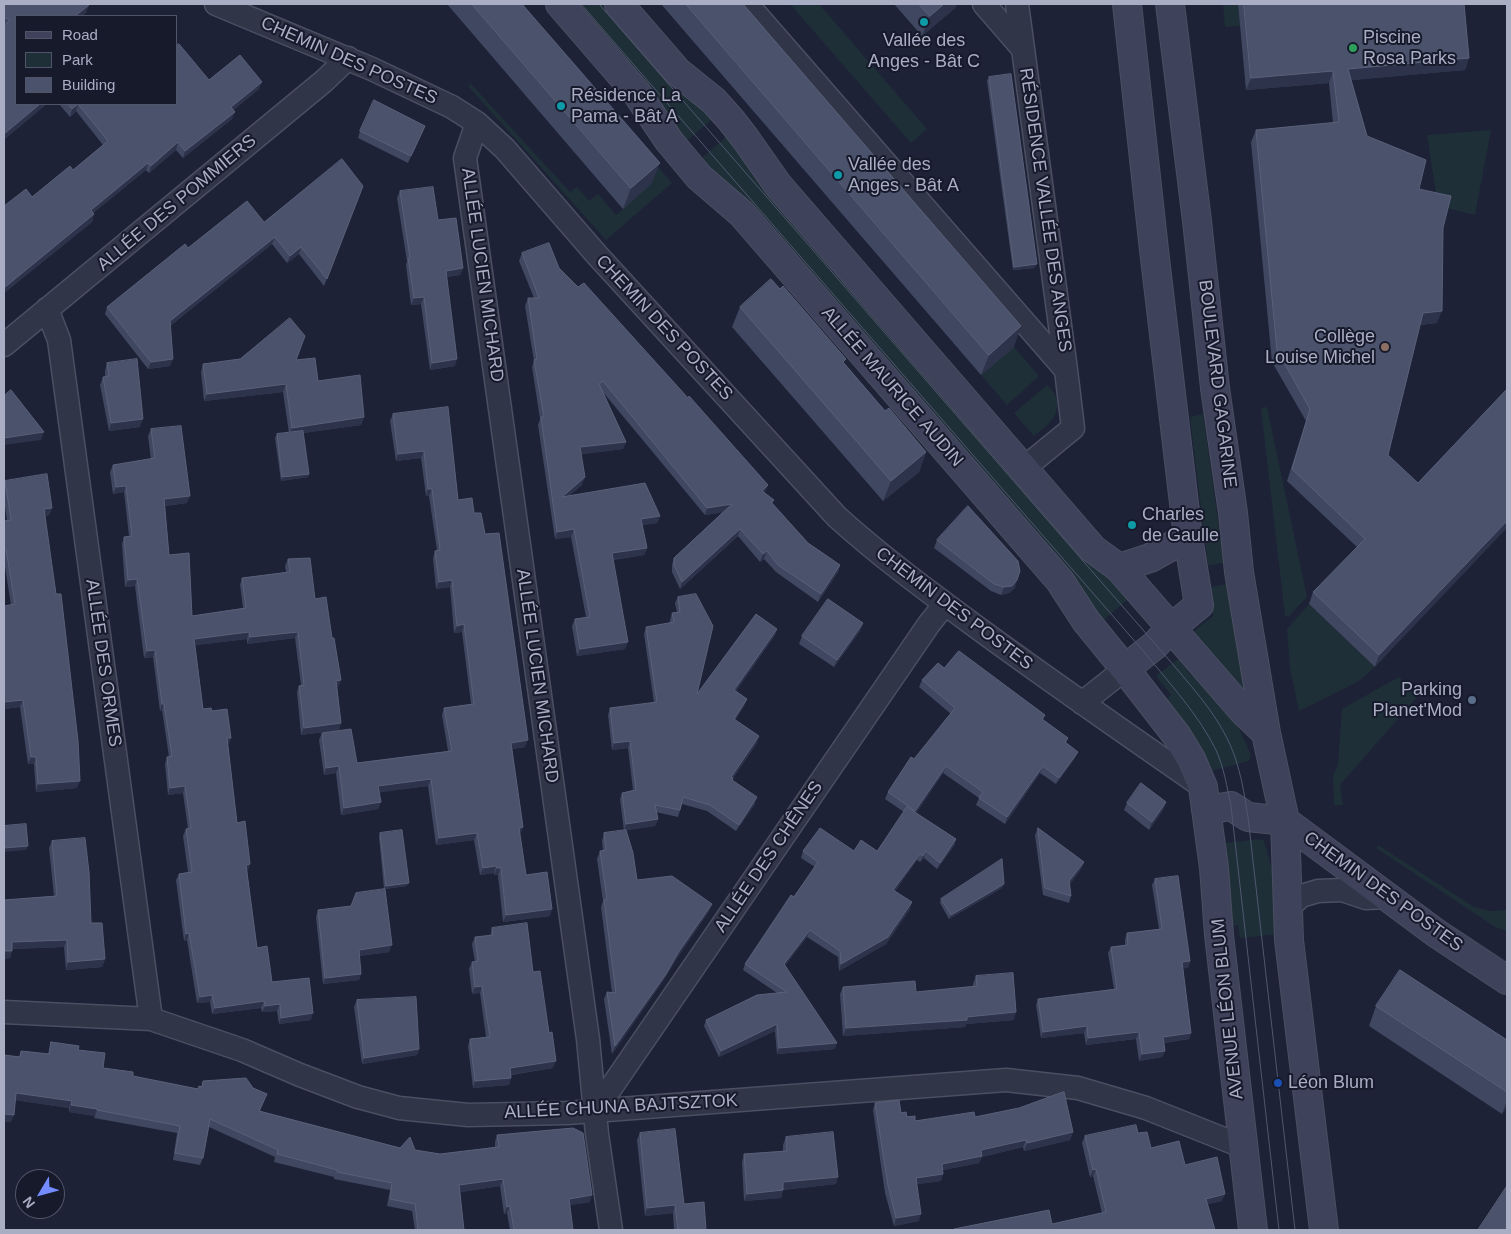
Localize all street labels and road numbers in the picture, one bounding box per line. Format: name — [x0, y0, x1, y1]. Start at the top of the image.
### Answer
street label: CHEMIN DES POSTES — [257, 12, 441, 110]
street label: RÉSIDENCE VALLÉE DES ANGES — [1014, 67, 1076, 353]
street label: ALLÉE DES POMMIERS — [93, 130, 261, 276]
street label: ALLÉE LUCIEN MICHARD — [456, 167, 508, 383]
street label: CHEMIN DES POSTES — [591, 251, 737, 405]
street label: BOULEVARD GAGARINE — [1194, 279, 1240, 489]
street label: ALLÉE MAURICE AUDIN — [817, 303, 967, 471]
street label: CHEMIN DES POSTES — [871, 543, 1037, 675]
street label: ALLÉE LUCIEN MICHARD — [511, 568, 563, 784]
street label: ALLÉE DES ORMES — [81, 578, 125, 748]
street label: ALLÉE DES CHÊNES — [710, 777, 828, 937]
street label: CHEMIN DES POSTES — [1299, 827, 1467, 957]
street label: AVENUE LÉON BLUM — [1208, 918, 1248, 1100]
street label: ALLÉE CHUNA BAJTSZTOK — [504, 1090, 738, 1124]

